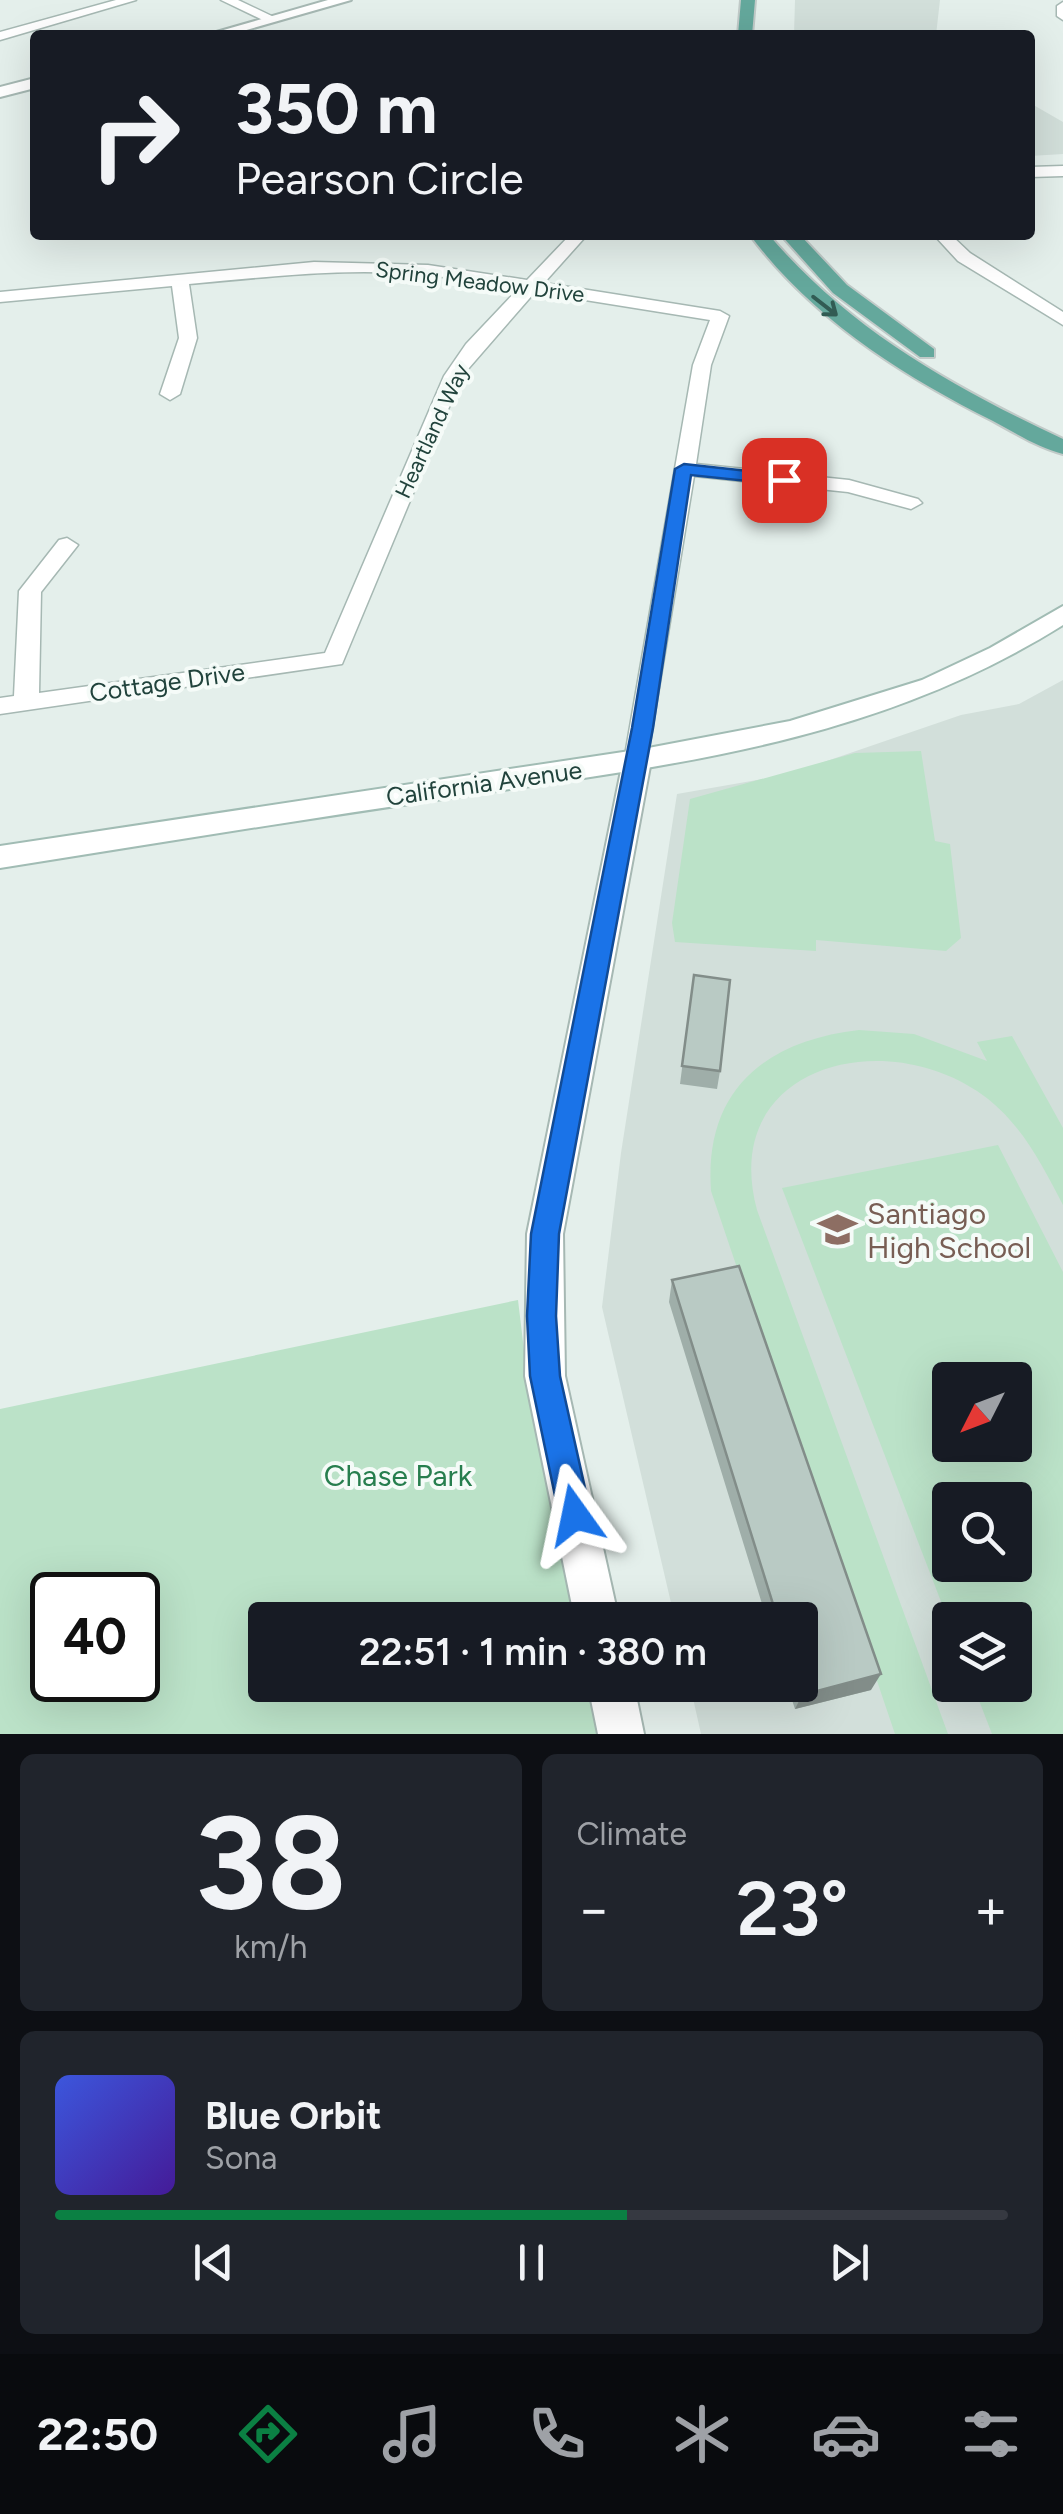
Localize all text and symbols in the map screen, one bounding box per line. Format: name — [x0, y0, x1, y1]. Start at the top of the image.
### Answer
text: 350 m — [235, 66, 438, 151]
icon: right — [70, 70, 200, 200]
text: Pearson Circle — [235, 151, 524, 205]
street label: Spring Meadow Drive — [374, 256, 586, 308]
one-way arrow — [811, 295, 837, 317]
street label: Heartland Way — [389, 359, 475, 502]
pin — [742, 438, 827, 523]
icon: arrive — [757, 453, 812, 508]
street label: Cottage Drive — [87, 656, 247, 708]
street label: California Avenue — [384, 754, 584, 812]
place label: Santiago High School — [867, 1195, 1031, 1266]
school or university icon: Santiago High School — [816, 1209, 858, 1251]
north arrow — [932, 1362, 1032, 1462]
map controls — [932, 1362, 1032, 1702]
park label: Chase Park — [324, 1457, 473, 1494]
position arrow — [523, 1463, 627, 1567]
button: search — [932, 1482, 1032, 1582]
speed limit sign: 40 — [30, 1572, 160, 1702]
button: layers — [932, 1602, 1032, 1702]
text: 22:51 · 1 min · 380 m — [359, 1629, 707, 1675]
text: 38 — [195, 1785, 347, 1941]
text: Climate — [577, 1815, 687, 1853]
text: 23° — [736, 1864, 848, 1954]
text: − — [577, 1876, 611, 1942]
text: + — [974, 1876, 1008, 1942]
text: km/h — [234, 1928, 307, 1966]
text: Blue Orbit — [205, 2093, 381, 2139]
text: Sona — [205, 2139, 277, 2177]
icon: previous — [186, 2235, 241, 2290]
icon: pause — [504, 2235, 559, 2290]
icon: next — [822, 2235, 877, 2290]
icon: directions — [233, 2399, 303, 2469]
icon: music — [377, 2399, 447, 2469]
icon: phone — [522, 2399, 592, 2469]
icon: climate — [667, 2399, 737, 2469]
icon: car — [811, 2399, 881, 2469]
icon: filters — [956, 2399, 1026, 2469]
text: 22:50 — [37, 2407, 158, 2461]

